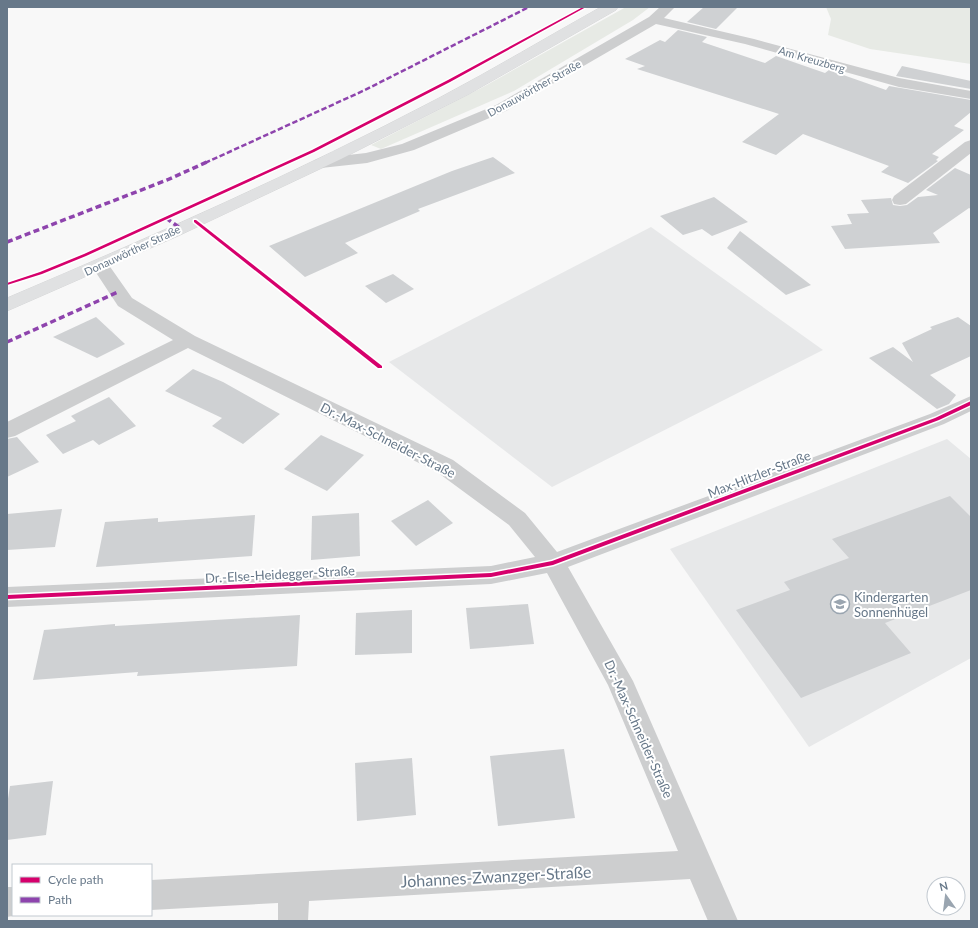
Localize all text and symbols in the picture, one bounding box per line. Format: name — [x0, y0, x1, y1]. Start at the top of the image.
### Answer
street label: Am Kreuzberg — [777, 43, 847, 75]
street label: Donauwörther Straße — [485, 57, 583, 119]
street label: Donauwörther Straße — [82, 222, 182, 278]
street label: Dr.-Max-Schneider-Straße — [318, 399, 458, 481]
street label: Max-Hitzler-Straße — [705, 447, 813, 501]
street label: Dr.-Else-Heidegger-Straße — [205, 562, 355, 586]
place label: Kindergarten Sonnenhügel — [854, 589, 928, 620]
school or university icon: Kindergarten Sonnenhügel — [829, 593, 851, 615]
street label: Dr.-Max-Schneider-Straße — [601, 658, 677, 801]
street label: Johannes-Zwanzger-Straße — [400, 862, 592, 890]
legend — [12, 864, 152, 916]
text: Cycle path — [48, 872, 103, 887]
north arrow — [926, 876, 966, 916]
text: N — [938, 878, 949, 893]
text: Path — [48, 892, 72, 907]

